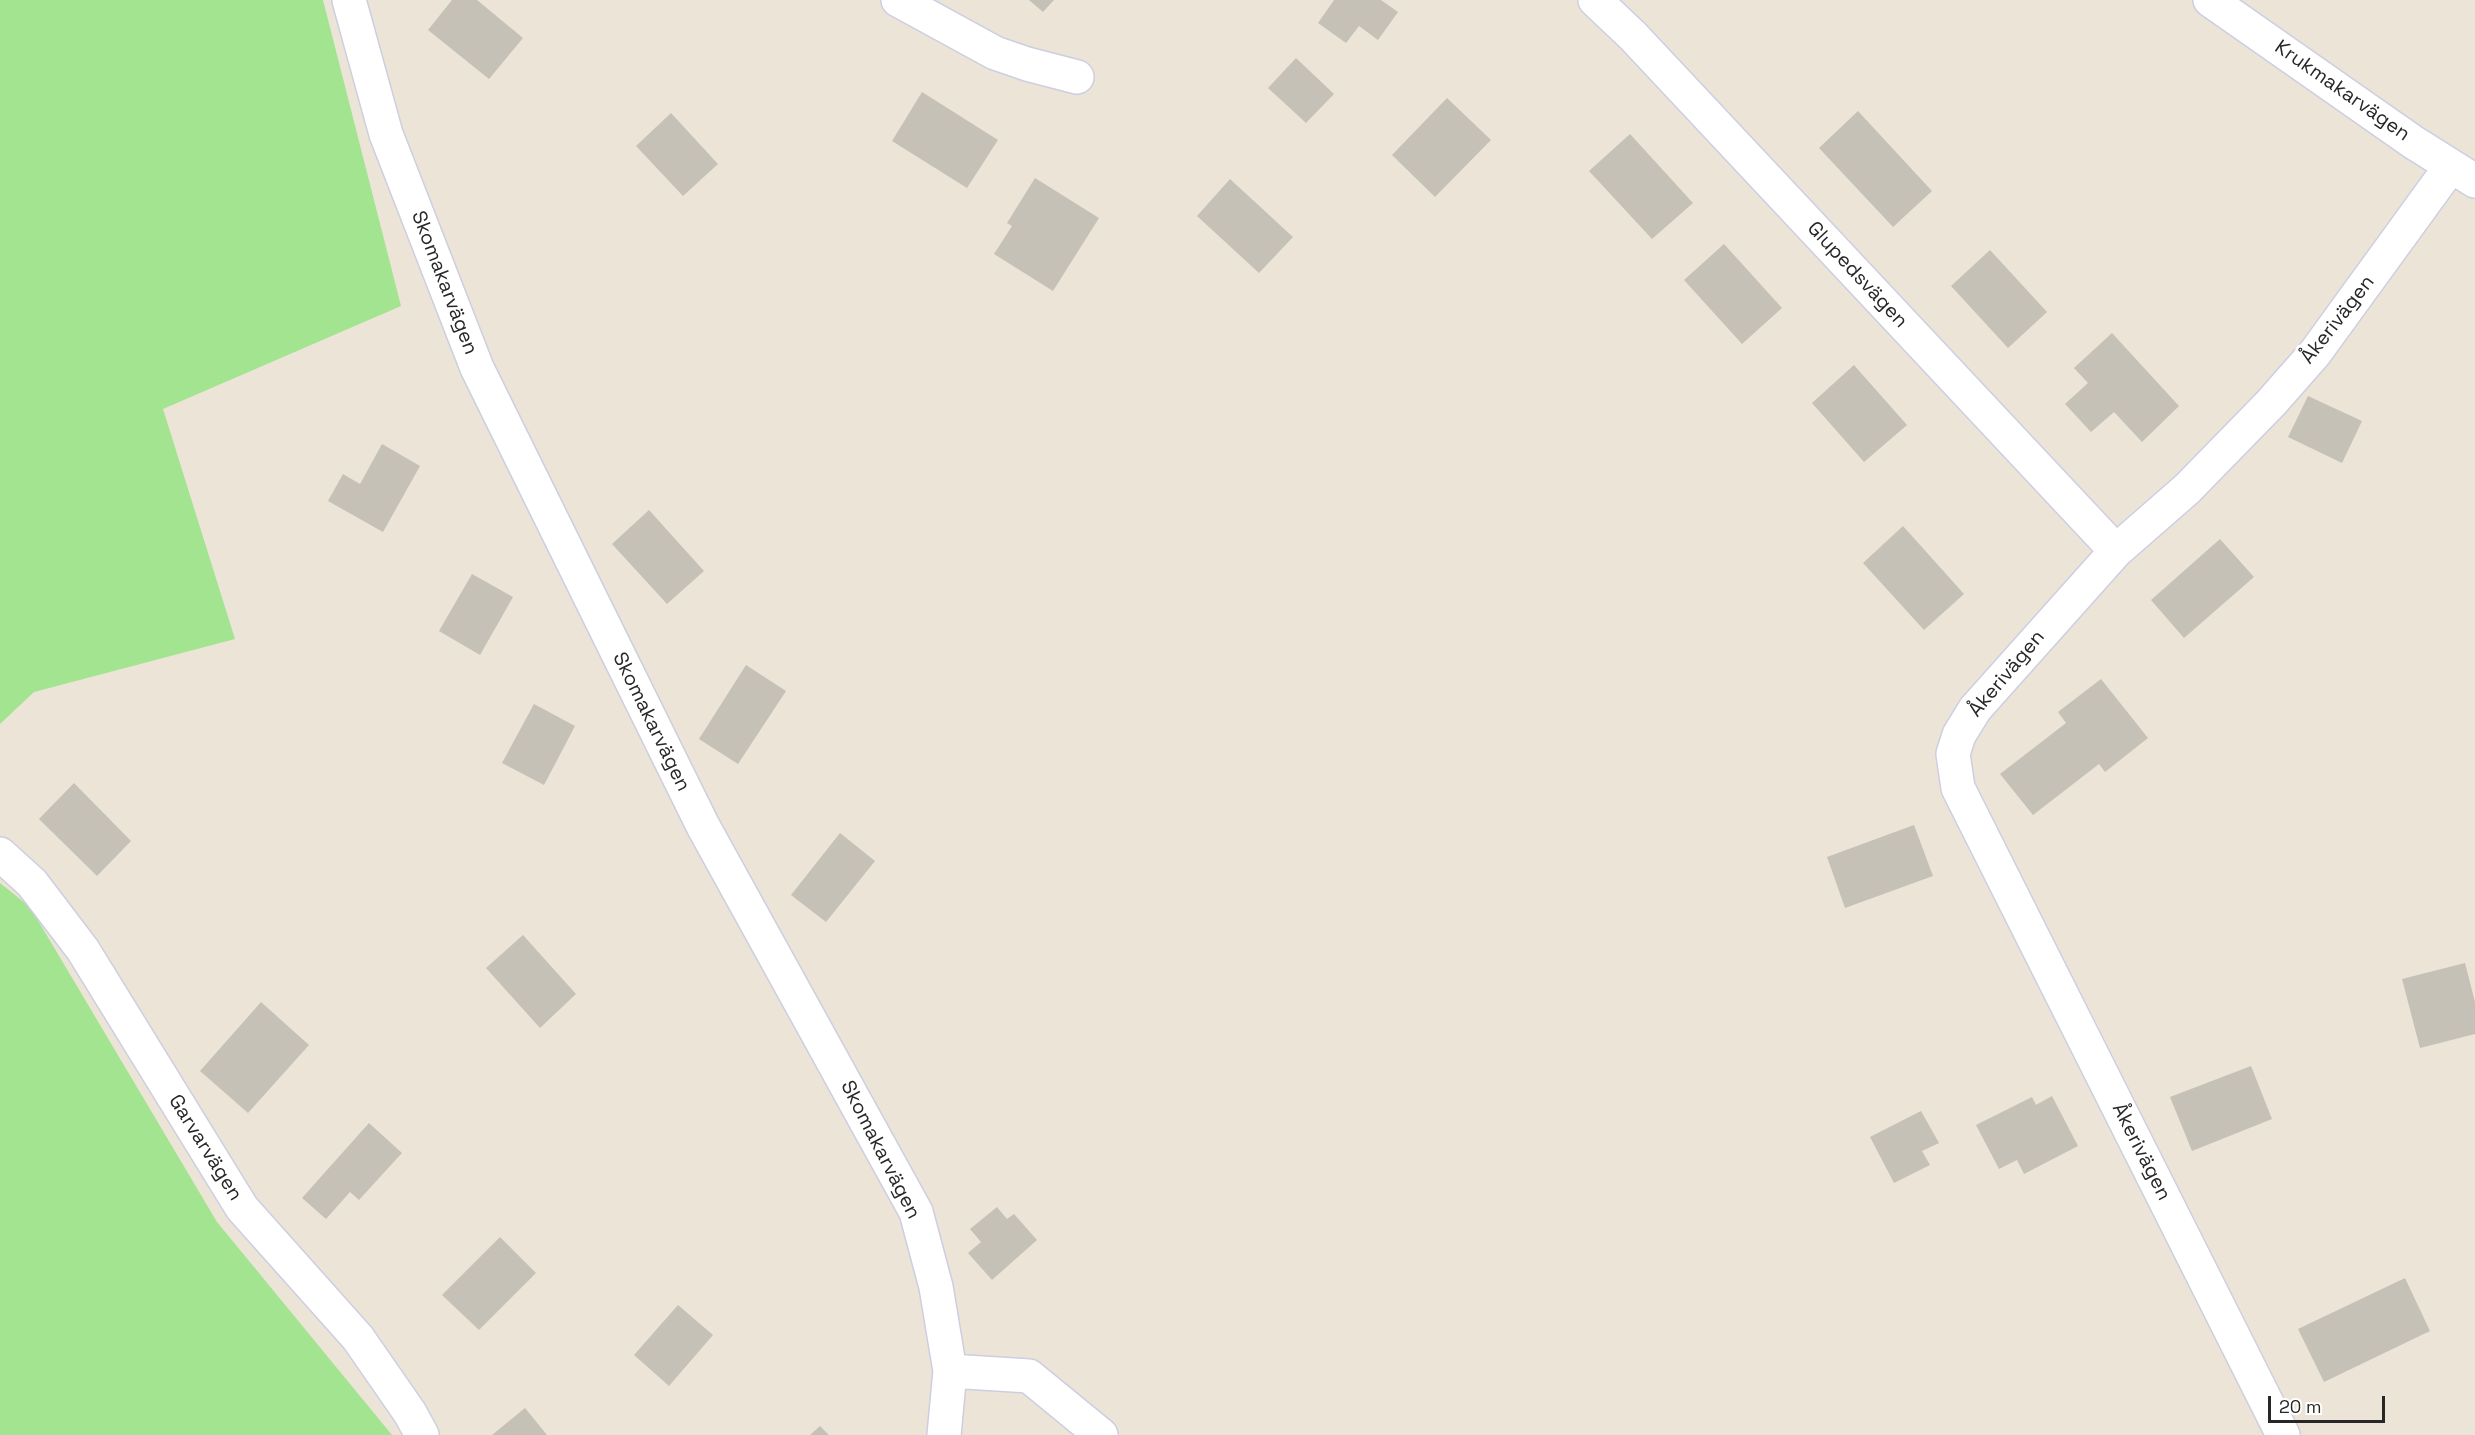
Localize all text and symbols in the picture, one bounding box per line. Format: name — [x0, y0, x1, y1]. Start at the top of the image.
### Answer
street label: Krukmakarvägen — [2270, 35, 2414, 147]
street label: Skomakarvägen — [406, 208, 482, 358]
street label: Glupedsvägen — [1802, 217, 1912, 333]
street label: Åkerivägen — [2296, 271, 2380, 369]
street label: Åkerivägen — [1964, 626, 2050, 722]
street label: Skomakarvägen — [607, 649, 695, 795]
street label: Skomakarvägen — [835, 1077, 925, 1223]
street label: Garvarvägen — [163, 1091, 247, 1205]
street label: Åkerivägen — [2106, 1099, 2176, 1205]
scale bar — [2271, 1384, 2388, 1422]
text: 20 m — [2279, 1395, 2322, 1418]

